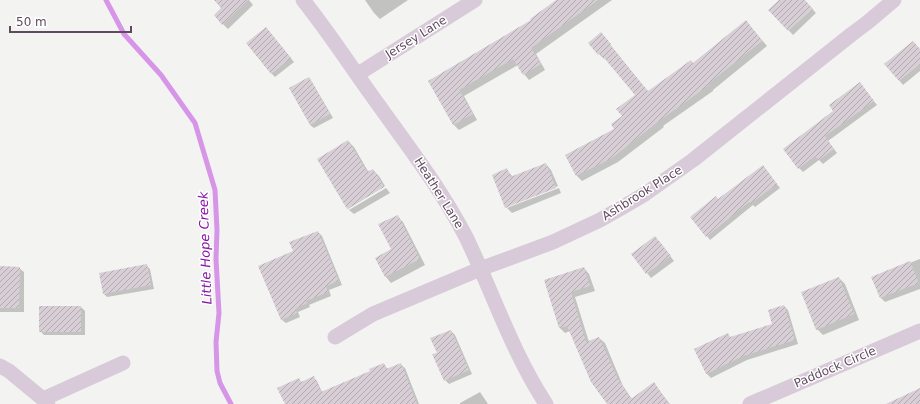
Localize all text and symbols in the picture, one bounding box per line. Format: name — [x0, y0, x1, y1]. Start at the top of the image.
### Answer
scale bar — [10, 8, 131, 34]
street label: Jersey Lane — [382, 13, 449, 62]
text: 50 m — [16, 15, 47, 29]
street label: Heather Lane — [412, 155, 466, 231]
street label: Ashbrook Place — [599, 163, 685, 223]
water label: Little Hope Creek — [196, 191, 214, 305]
street label: Paddock Circle — [792, 343, 878, 391]

